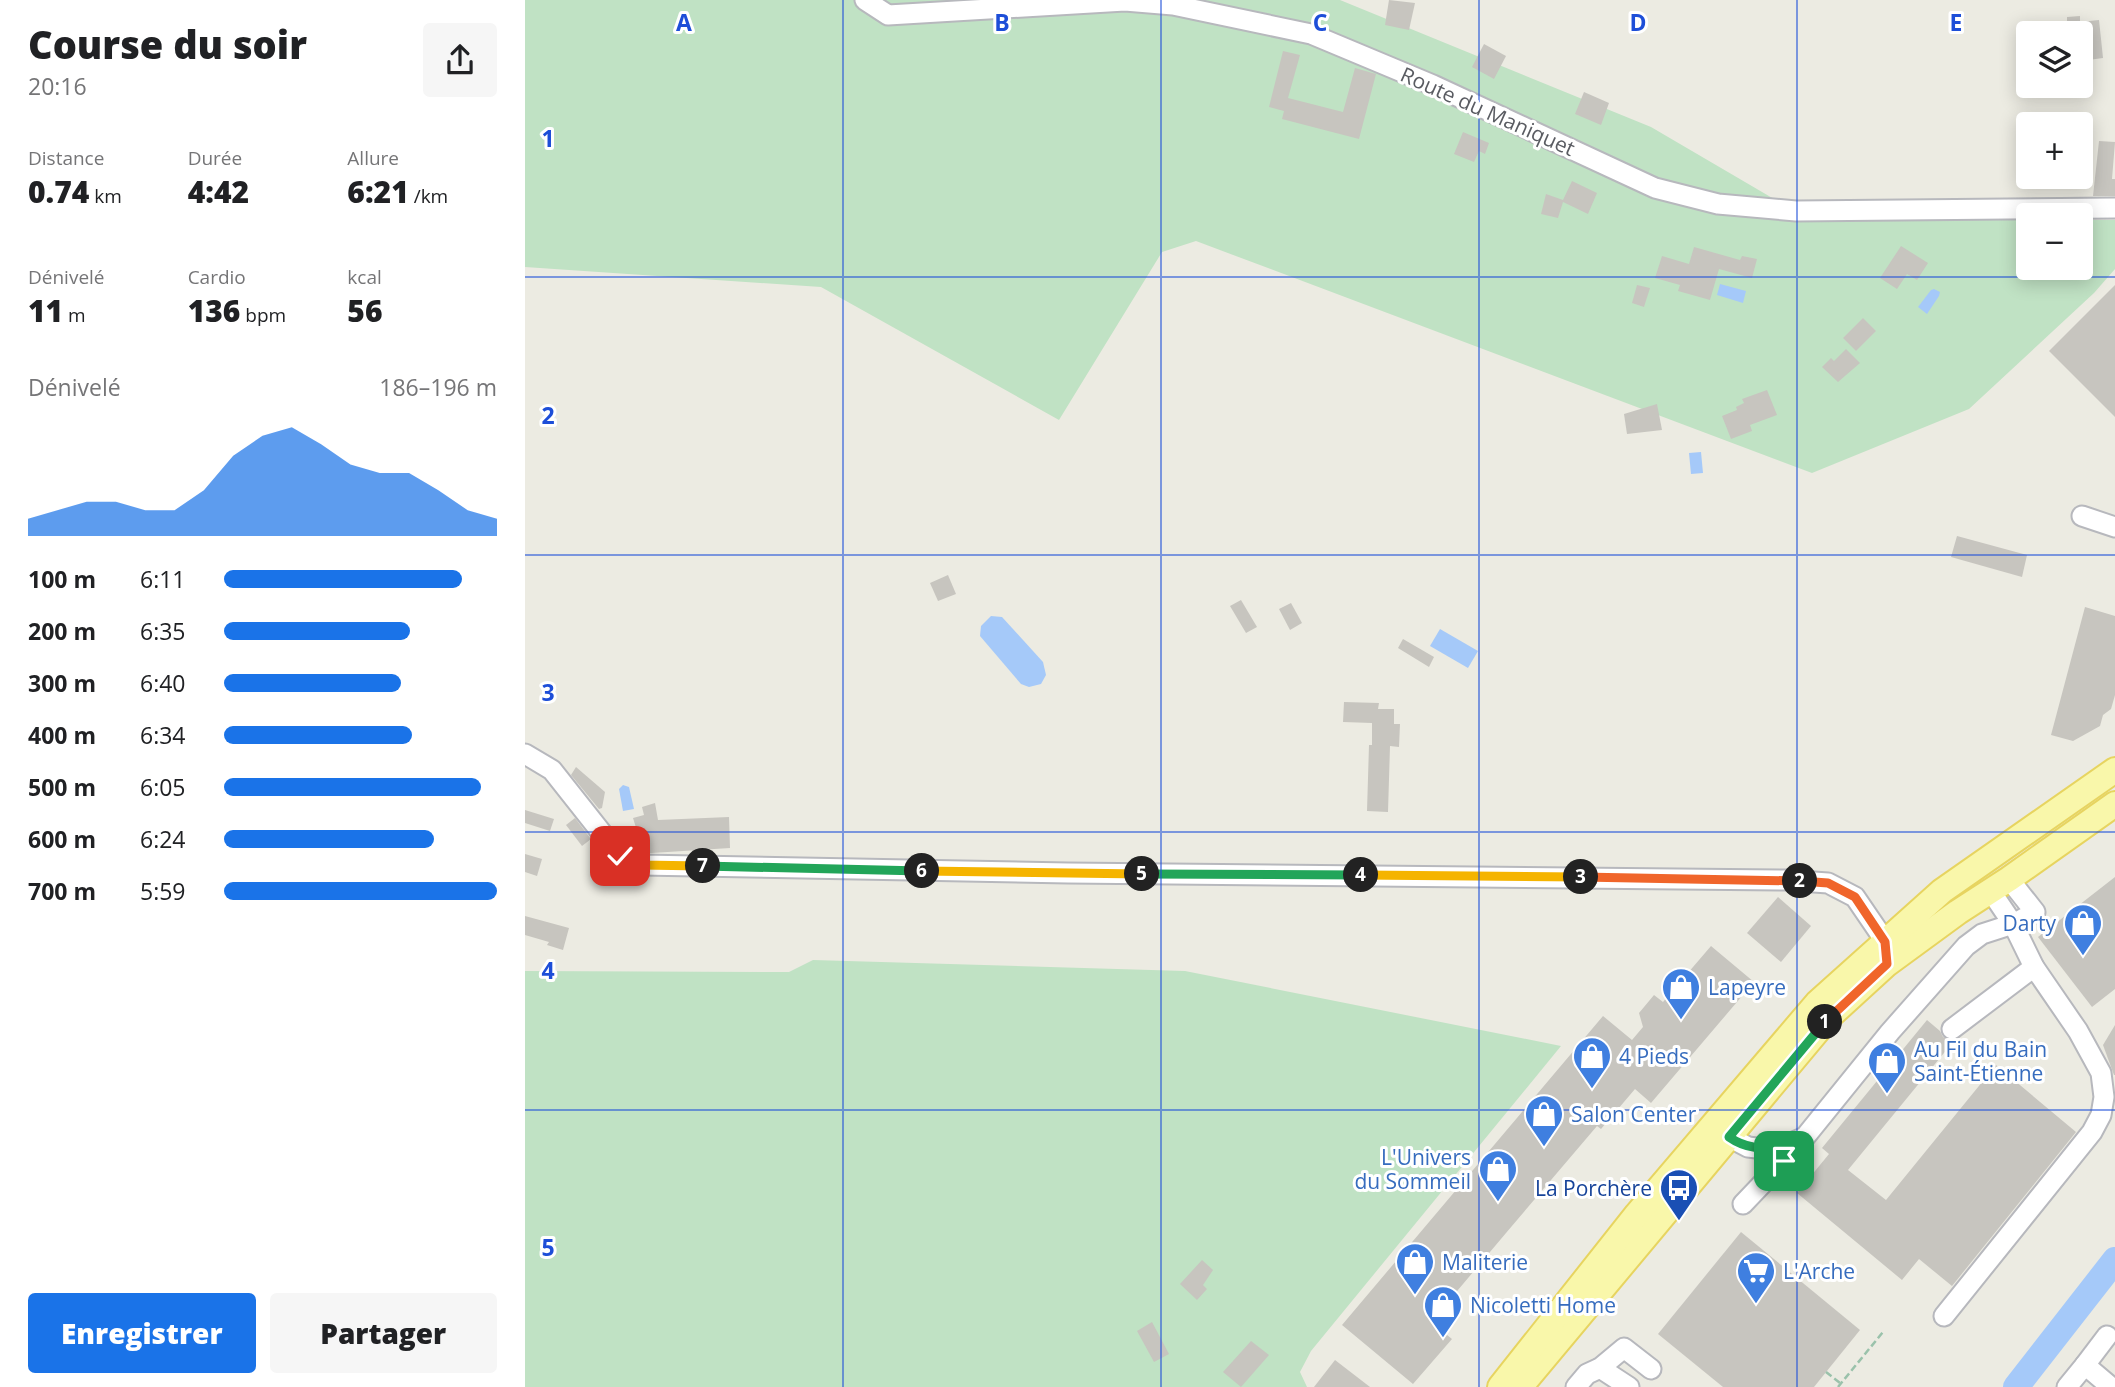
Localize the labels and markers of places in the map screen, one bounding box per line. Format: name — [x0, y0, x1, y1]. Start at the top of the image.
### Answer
pin — [590, 826, 650, 886]
pin: 7 — [685, 848, 721, 884]
pin: 6 — [905, 854, 939, 888]
pin: 5 — [1125, 856, 1159, 892]
pin: 4 — [1343, 858, 1379, 892]
pin: 3 — [1563, 860, 1599, 894]
pin: 2 — [1783, 864, 1817, 898]
shop icon: Darty — [2062, 902, 2104, 957]
place label: Darty — [2003, 909, 2056, 937]
shop icon: Lapeyre — [1660, 966, 1702, 1021]
place label: Lapeyre — [1708, 973, 1786, 1001]
pin: 1 — [1807, 1004, 1843, 1040]
shop icon: 4 Pieds — [1571, 1035, 1613, 1090]
place label: Au Fil du Bain Saint-Étienne — [1914, 1035, 2047, 1087]
shop icon: Au Fil du Bain Saint-Étienne — [1866, 1040, 1908, 1095]
place label: 4 Pieds — [1619, 1042, 1689, 1070]
shop icon: Salon Center — [1523, 1093, 1565, 1148]
place label: Salon Center — [1571, 1100, 1697, 1128]
pin — [1754, 1131, 1814, 1191]
place label: L'Univers du Sommeil — [1354, 1143, 1471, 1195]
shop icon: L'Univers du Sommeil — [1477, 1148, 1519, 1203]
bus stop icon: La Porchère — [1658, 1167, 1700, 1222]
place label: La Porchère — [1535, 1174, 1652, 1202]
shop icon: Maliterie — [1394, 1241, 1436, 1296]
place label: Maliterie — [1442, 1248, 1528, 1276]
supermarket icon: L'Arche — [1735, 1250, 1777, 1305]
place label: L'Arche — [1783, 1257, 1855, 1285]
shop icon: Nicoletti Home — [1422, 1284, 1464, 1339]
place label: Nicoletti Home — [1470, 1291, 1616, 1319]

